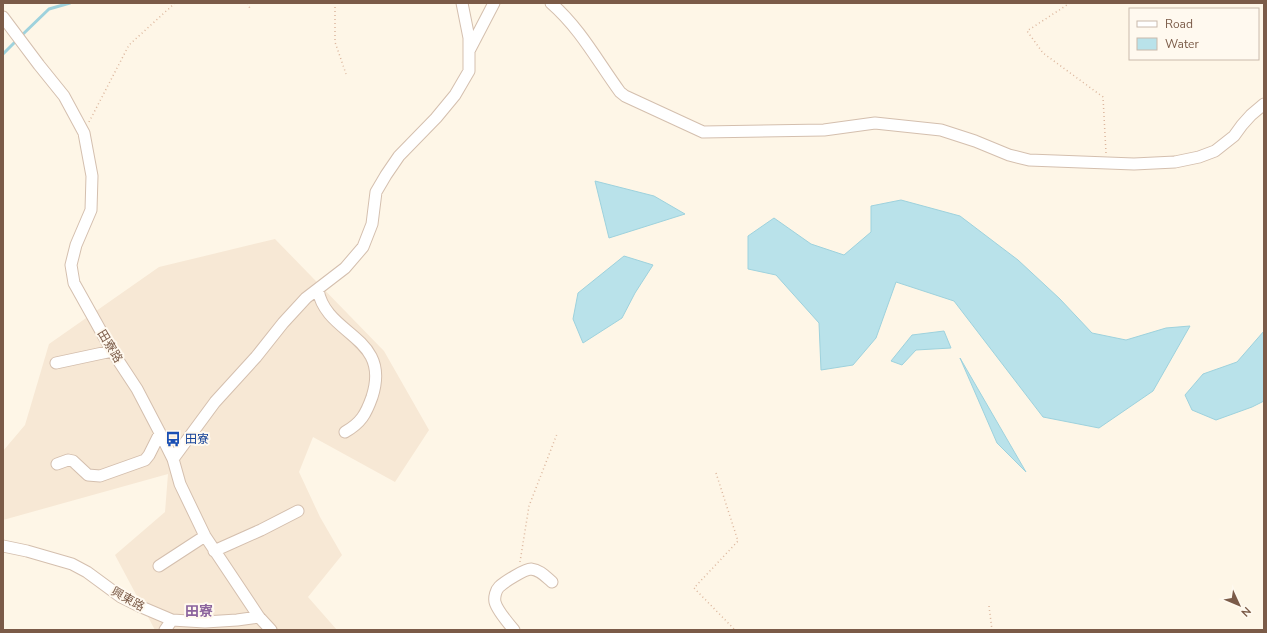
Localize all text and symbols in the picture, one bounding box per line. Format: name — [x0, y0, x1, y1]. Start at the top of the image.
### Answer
legend — [1129, 8, 1259, 60]
text: Road — [1165, 16, 1193, 32]
text: Water — [1165, 36, 1199, 52]
street label: 田寮路 — [94, 326, 126, 366]
bus stop icon: 田寮 — [164, 430, 182, 448]
place label: 田寮 — [185, 431, 209, 447]
street label: 興東路 — [108, 583, 148, 615]
north arrow — [1219, 585, 1259, 625]
district label: 田寮 — [185, 602, 213, 621]
text: N — [1238, 603, 1254, 620]

